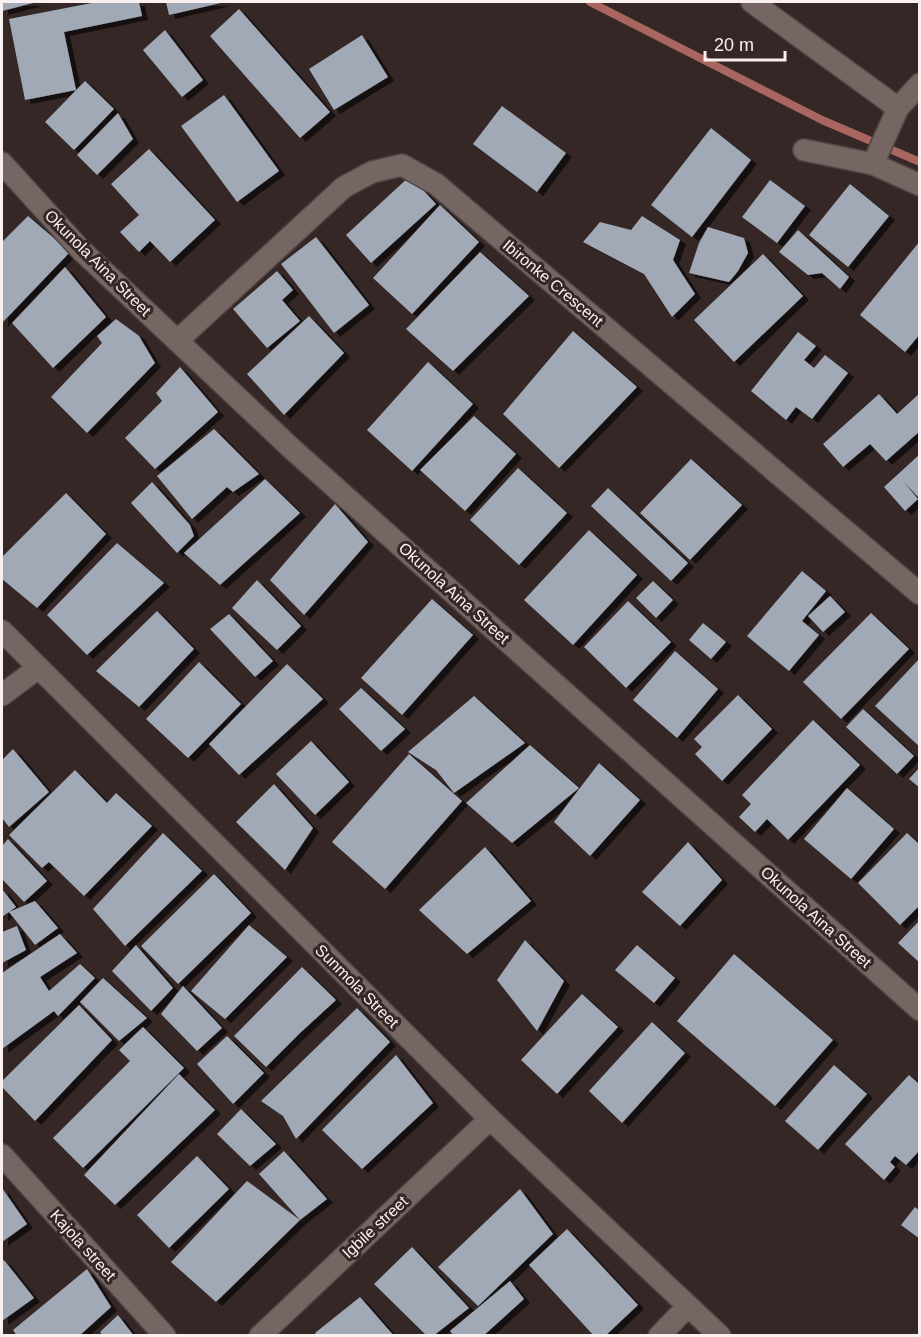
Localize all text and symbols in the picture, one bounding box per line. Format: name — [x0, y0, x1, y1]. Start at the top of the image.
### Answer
scale bar — [705, 24, 784, 62]
text: 20 m — [714, 35, 754, 55]
street label: Okunola Aina Street — [42, 207, 155, 320]
street label: Ibironke Crescent — [500, 236, 607, 330]
street label: Okunola Aina Street — [395, 539, 513, 647]
street label: Okunola Aina Street — [757, 863, 875, 971]
street label: Sunmola Street — [312, 941, 402, 1031]
street label: Igbile street — [339, 1192, 411, 1261]
street label: Kajola street — [47, 1206, 119, 1284]

